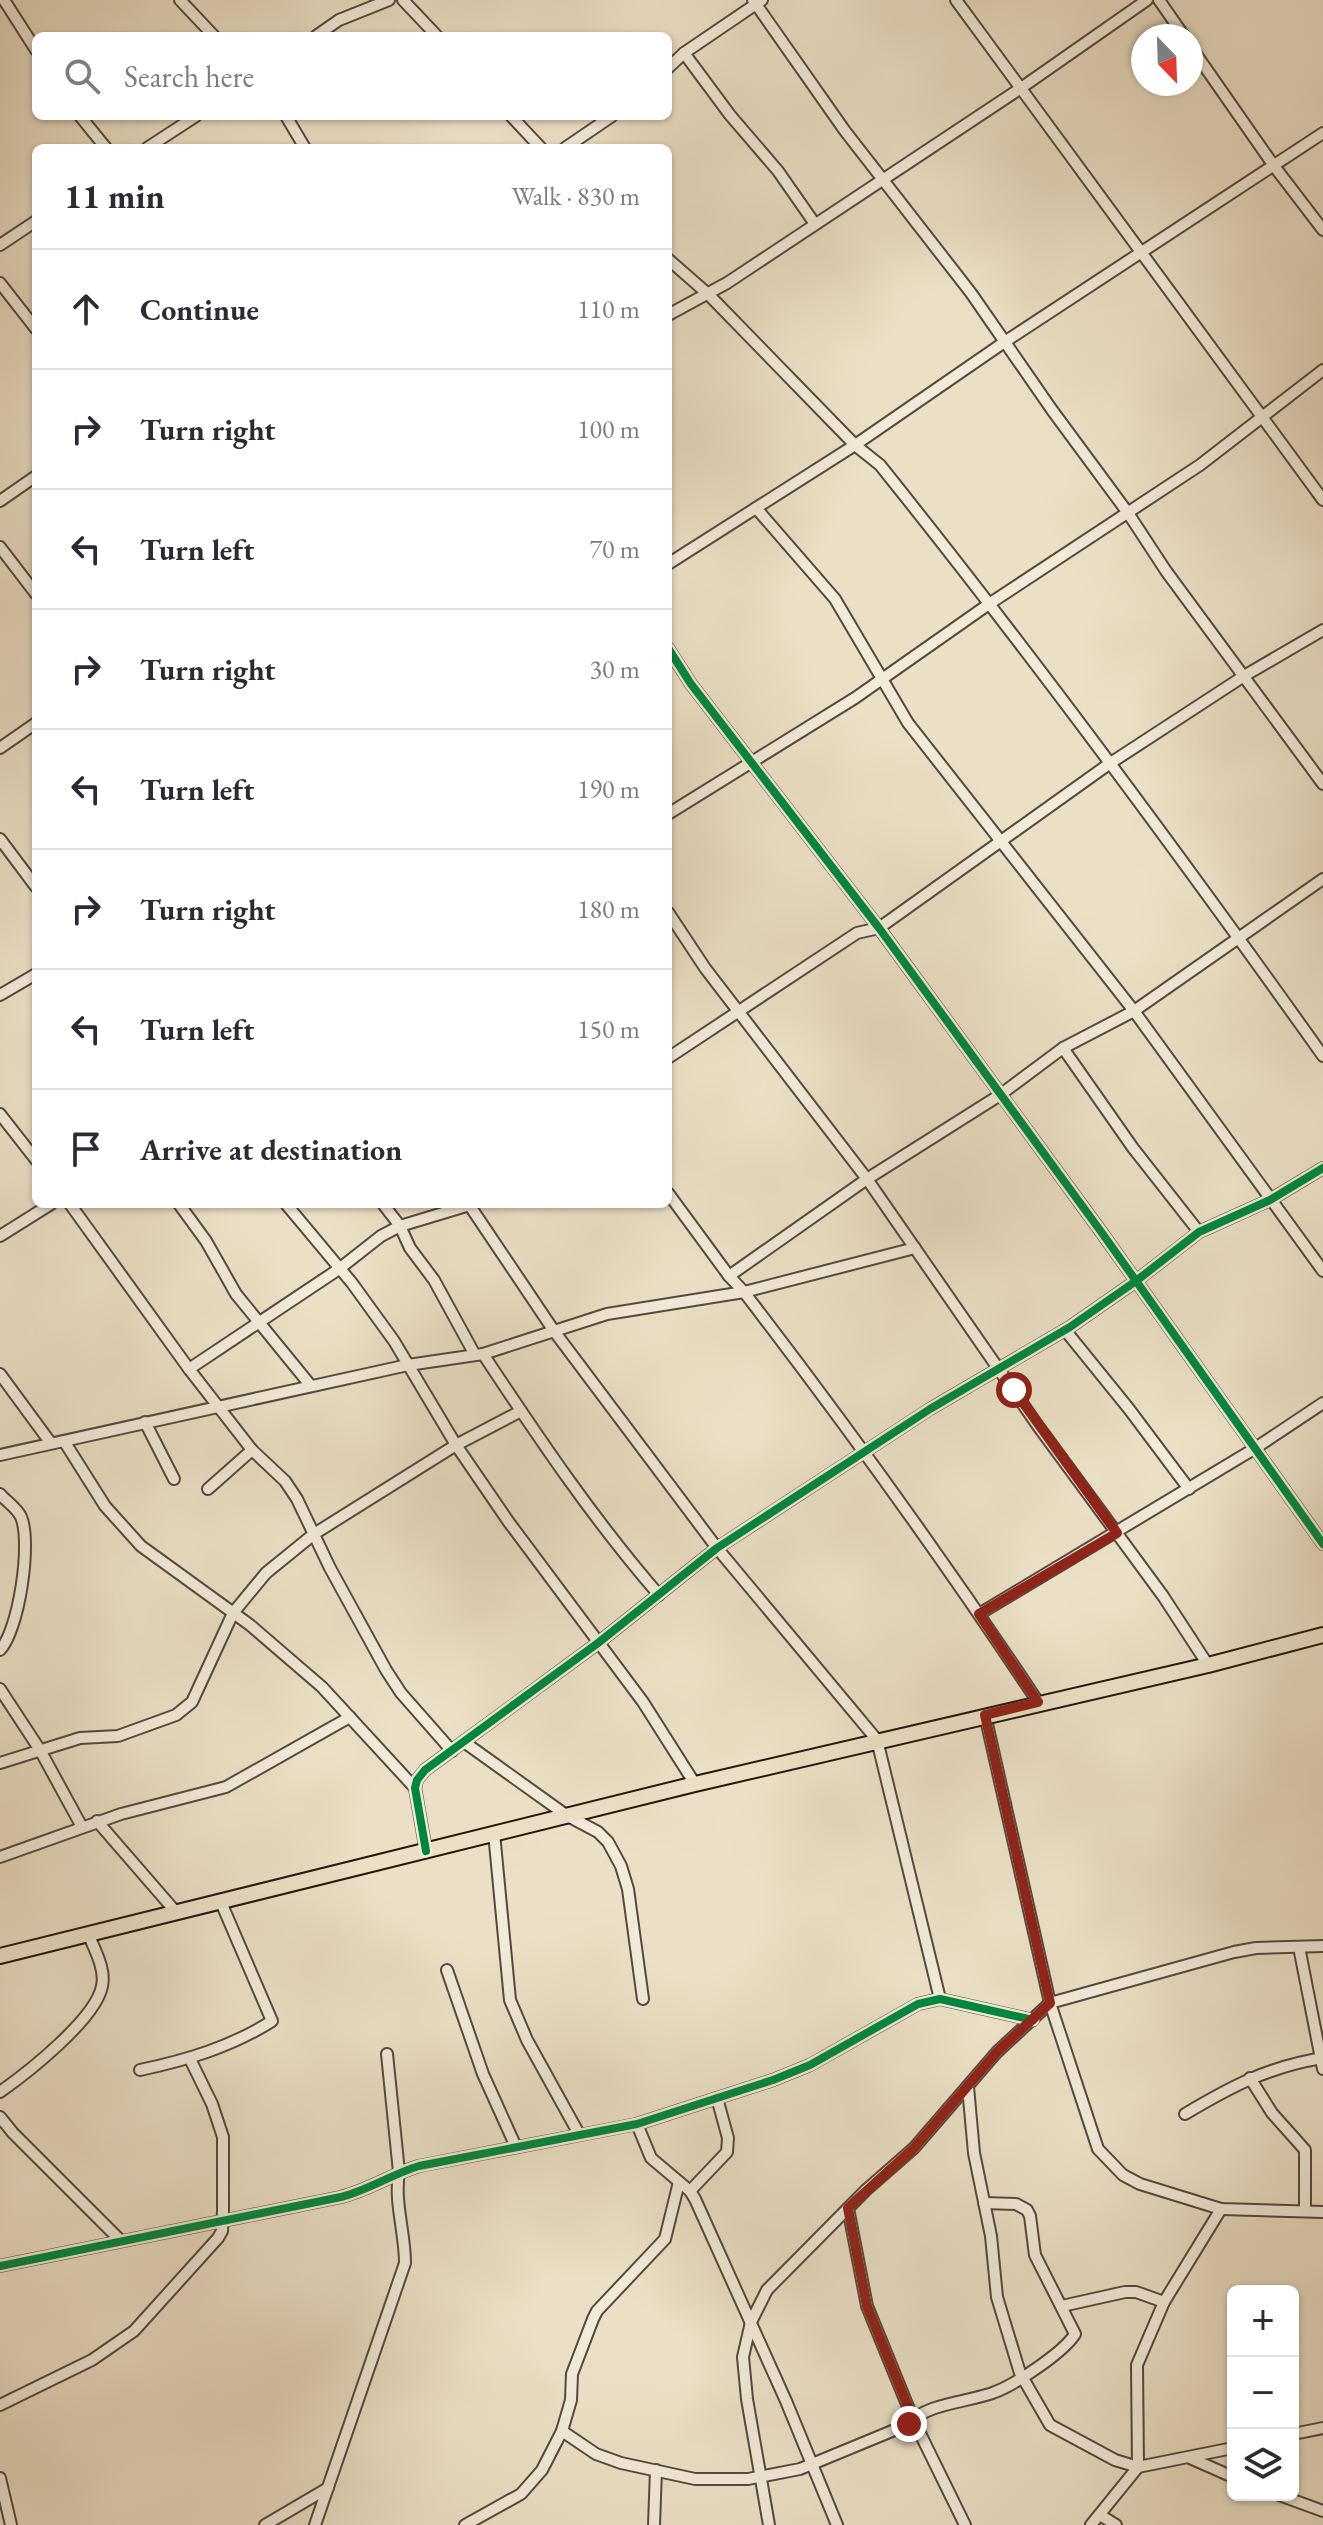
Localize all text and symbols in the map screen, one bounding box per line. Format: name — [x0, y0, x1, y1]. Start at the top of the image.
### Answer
north arrow — [1131, 24, 1203, 96]
search box — [32, 32, 672, 120]
icon: search — [60, 54, 104, 98]
text: Search here — [124, 57, 254, 96]
text: 11 min — [64, 174, 165, 218]
text: Walk · 830 m — [512, 179, 640, 213]
icon: ahead — [64, 287, 108, 331]
text: Continue — [140, 290, 259, 329]
text: 110 m — [577, 292, 640, 326]
icon: right — [64, 407, 108, 451]
text: Turn right — [140, 410, 276, 449]
text: 100 m — [577, 412, 640, 446]
icon: left — [64, 527, 108, 571]
text: Turn left — [140, 530, 254, 569]
text: 70 m — [590, 532, 640, 566]
icon: right — [64, 647, 108, 691]
text: Turn right — [140, 650, 276, 689]
text: 30 m — [590, 652, 640, 686]
icon: left — [64, 767, 108, 811]
text: Turn left — [140, 770, 254, 809]
text: 190 m — [577, 772, 640, 806]
icon: right — [64, 887, 108, 931]
text: Turn right — [140, 890, 276, 929]
text: 180 m — [577, 892, 640, 926]
icon: left — [64, 1007, 108, 1051]
text: Turn left — [140, 1010, 254, 1049]
text: 150 m — [577, 1012, 640, 1046]
icon: arrive — [64, 1127, 108, 1171]
text: Arrive at destination — [140, 1130, 402, 1169]
route start — [996, 1372, 1032, 1408]
map controls — [1227, 2285, 1299, 2501]
button: + — [1227, 2285, 1299, 2357]
button: − — [1227, 2357, 1299, 2429]
route end — [891, 2406, 927, 2442]
button: layers — [1227, 2429, 1299, 2501]

